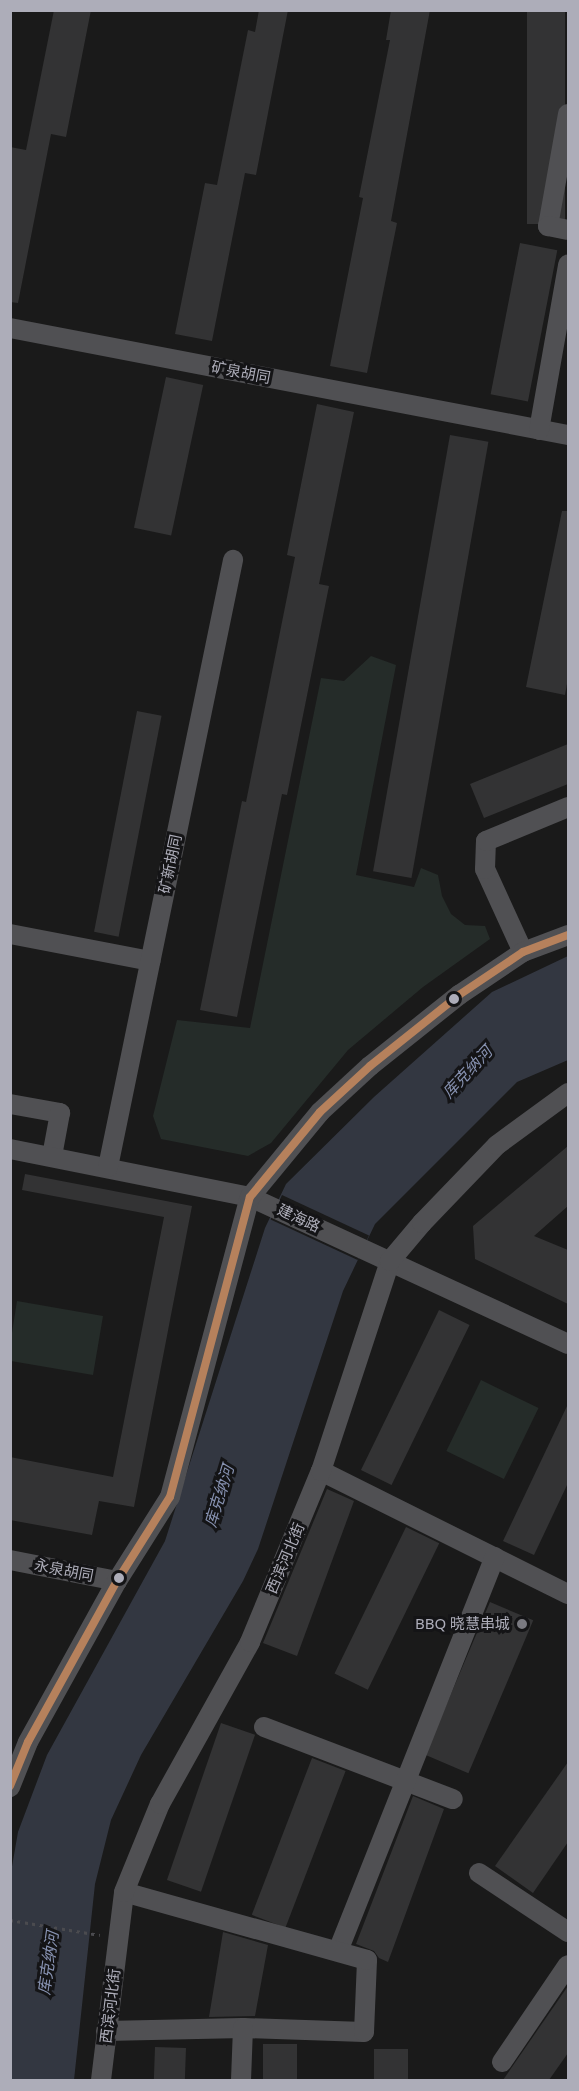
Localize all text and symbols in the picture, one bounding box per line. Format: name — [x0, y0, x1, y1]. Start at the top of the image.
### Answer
street label: 矿泉胡同 — [210, 357, 272, 387]
street label: 矿新胡同 — [155, 833, 185, 895]
unlabelled marker — [448, 993, 460, 1005]
water label: 库克纳河 — [438, 1042, 496, 1102]
street label: 建海路 — [275, 1200, 323, 1236]
water label: 库克纳河 — [200, 1463, 238, 1529]
street label: 西滨河北街 — [262, 1520, 308, 1596]
street label: 永泉胡同 — [33, 1555, 95, 1585]
unlabelled marker — [113, 1572, 125, 1584]
place label: BBQ 晓慧串城 — [415, 1615, 510, 1633]
marker: BBQ 晓慧串城 — [515, 1617, 529, 1631]
water label: 库克纳河 — [34, 1930, 62, 1996]
street label: 西滨河北街 — [96, 1968, 124, 2044]

